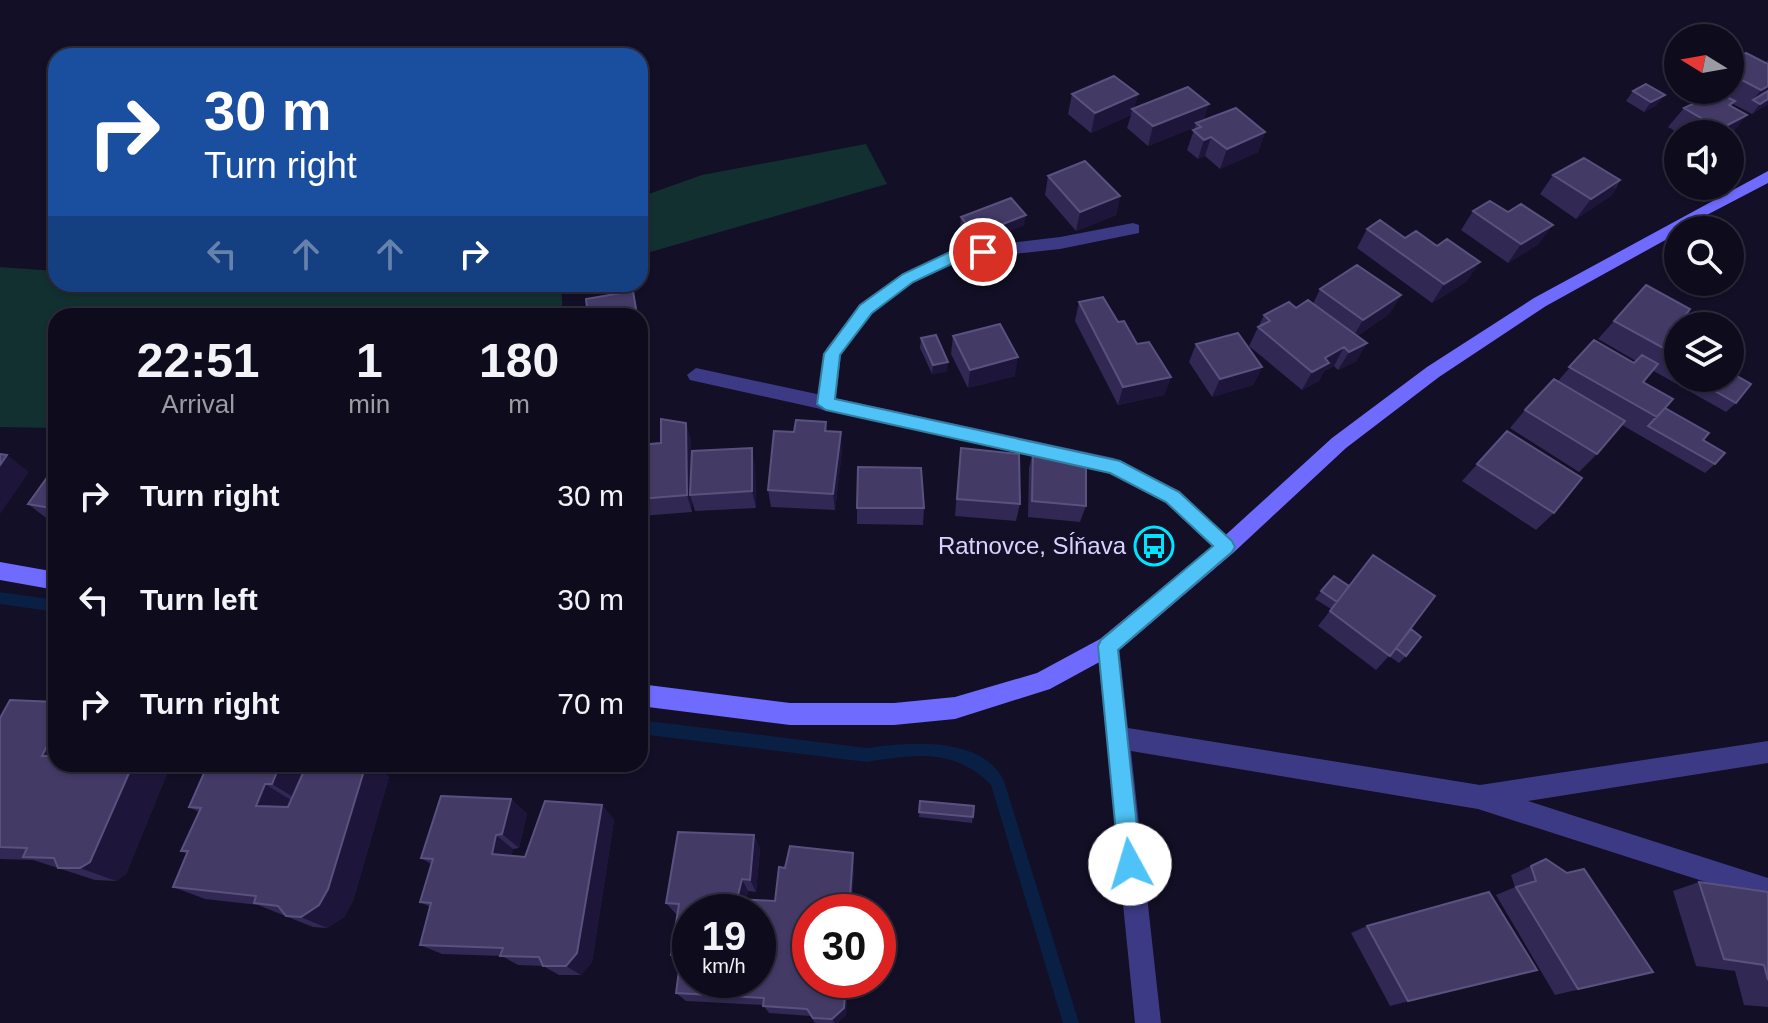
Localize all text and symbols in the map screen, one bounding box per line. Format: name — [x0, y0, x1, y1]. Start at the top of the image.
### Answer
north arrow — [1664, 24, 1744, 104]
map controls — [1664, 24, 1744, 392]
text: 30 m — [204, 79, 332, 142]
icon: right — [72, 80, 176, 184]
button: sound — [1664, 120, 1744, 200]
text: Turn right — [204, 145, 357, 186]
button: search — [1664, 216, 1744, 296]
pin — [949, 218, 1017, 286]
icon: arrive — [961, 230, 1005, 274]
icon: left — [200, 232, 244, 276]
icon: ahead — [284, 232, 328, 276]
icon: ahead — [368, 232, 412, 276]
icon: right — [452, 232, 496, 276]
button: layers — [1664, 312, 1744, 392]
text: 22:51 — [137, 334, 260, 387]
text: 1 — [356, 334, 383, 387]
text: 180 — [479, 334, 559, 387]
text: Arrival — [161, 389, 235, 419]
text: min — [348, 389, 390, 419]
text: m — [508, 389, 530, 419]
icon: right — [72, 474, 116, 518]
text: Turn right — [140, 479, 279, 512]
text: 30 m — [557, 479, 624, 512]
bus stop icon: Ratnovce, Sĺňava — [1133, 525, 1175, 567]
place label: Ratnovce, Sĺňava — [938, 532, 1127, 559]
icon: left — [72, 578, 116, 622]
text: Turn left — [140, 583, 258, 616]
text: 30 m — [557, 583, 624, 616]
icon: right — [72, 682, 116, 726]
text: Turn right — [140, 687, 279, 720]
text: 70 m — [557, 687, 624, 720]
position arrow — [1088, 822, 1172, 906]
speed limit sign: 30 — [792, 894, 896, 998]
text: 19 — [702, 914, 746, 958]
text: km/h — [702, 955, 746, 977]

